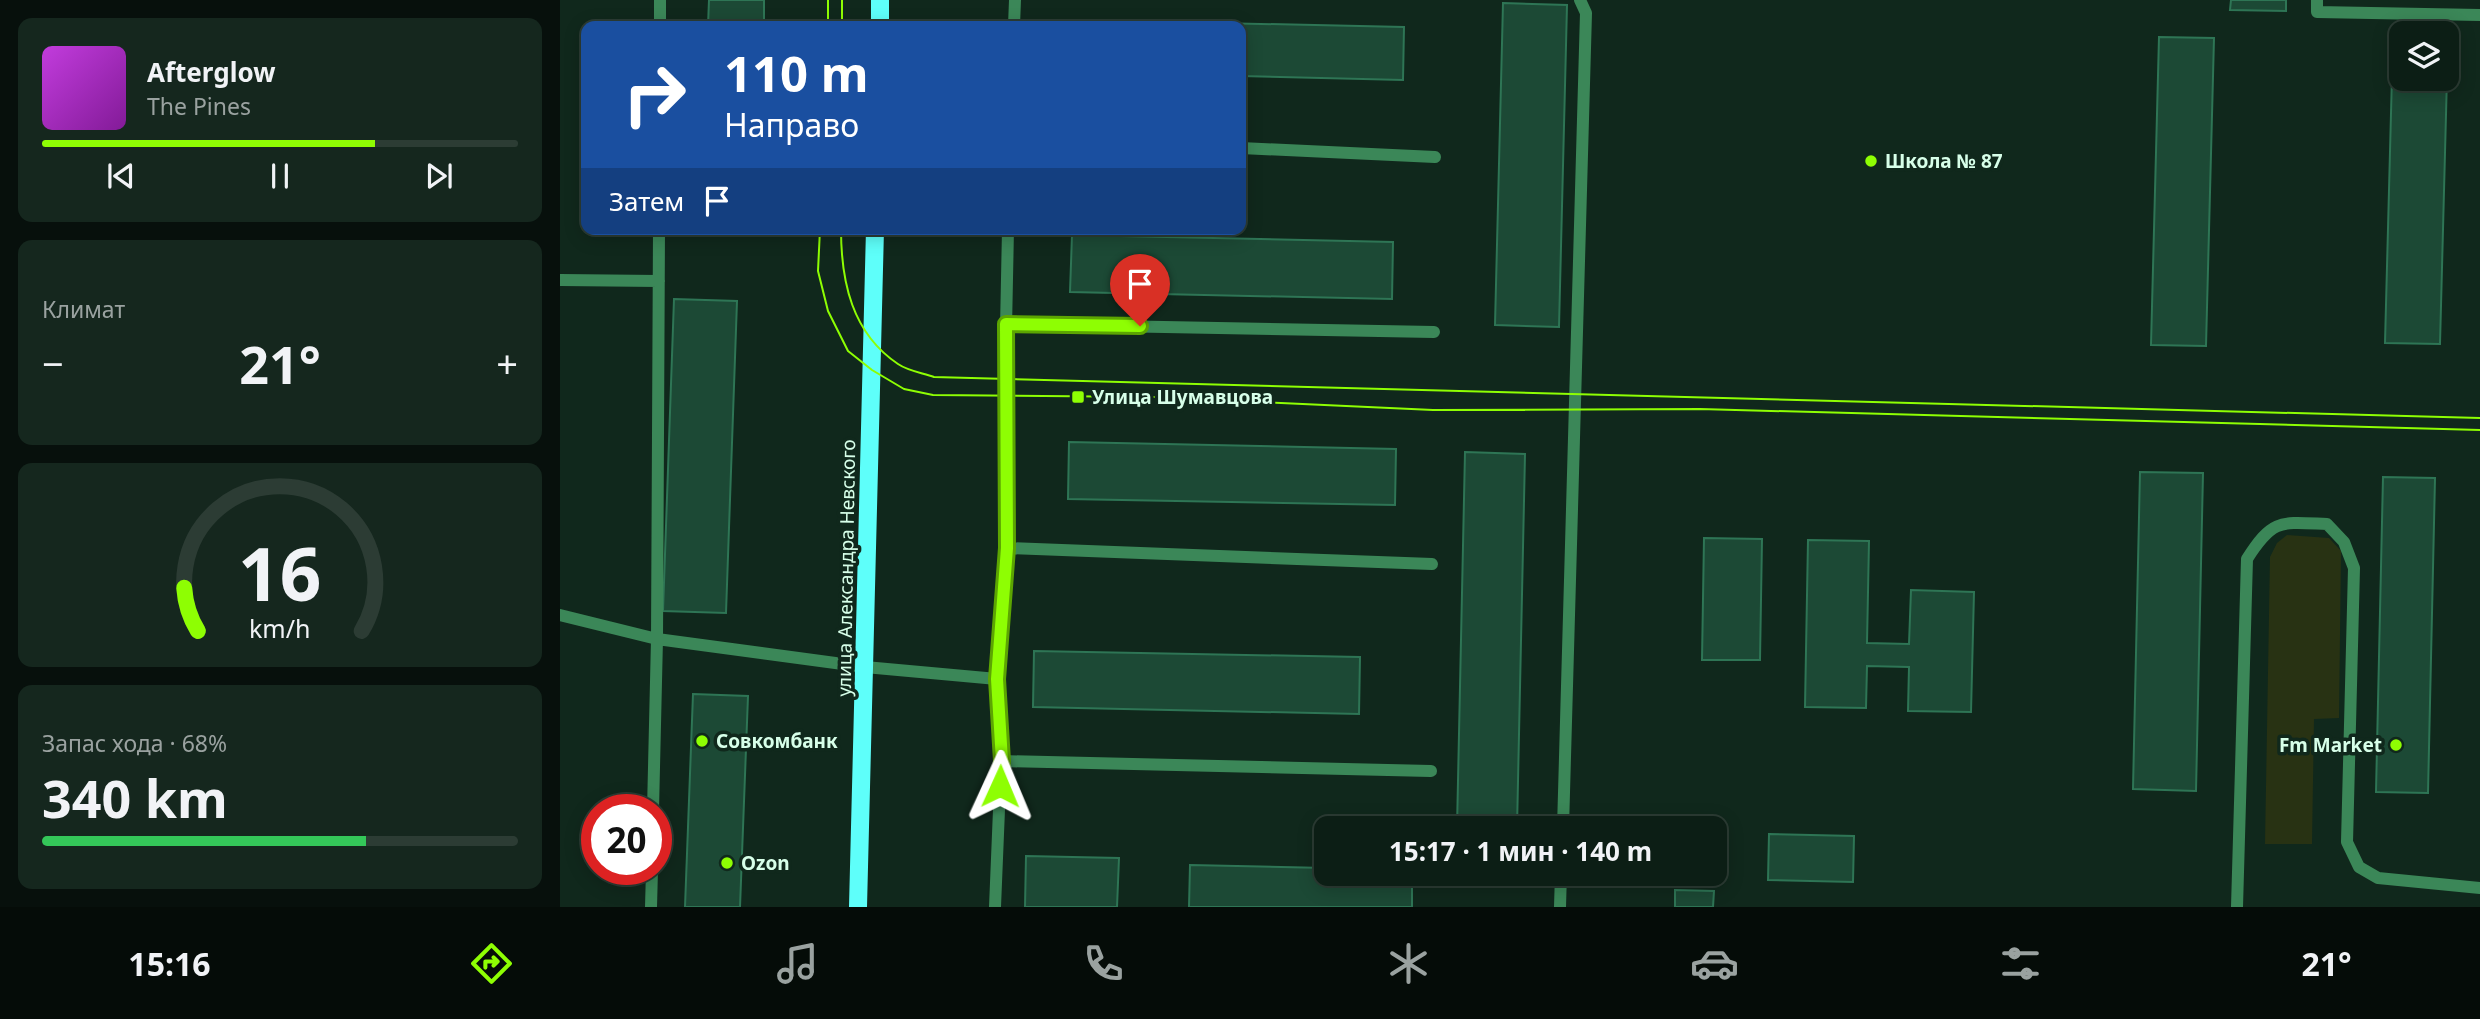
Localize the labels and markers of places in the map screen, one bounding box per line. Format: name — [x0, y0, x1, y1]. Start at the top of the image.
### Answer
place label: Школа № 87 — [1885, 148, 2003, 174]
marker: Школа № 87 — [1863, 153, 1879, 169]
pin — [1110, 254, 1170, 326]
place label: Улица Шумавцова — [1092, 384, 1273, 410]
marker: Улица Шумавцова — [1070, 389, 1086, 405]
place label: Совкомбанк — [716, 728, 838, 754]
place label: Fm Market — [2279, 732, 2382, 758]
marker: Совкомбанк — [694, 733, 710, 749]
marker: Fm Market — [2388, 737, 2404, 753]
place label: Ozon — [741, 850, 790, 876]
marker: Ozon — [719, 855, 735, 871]

